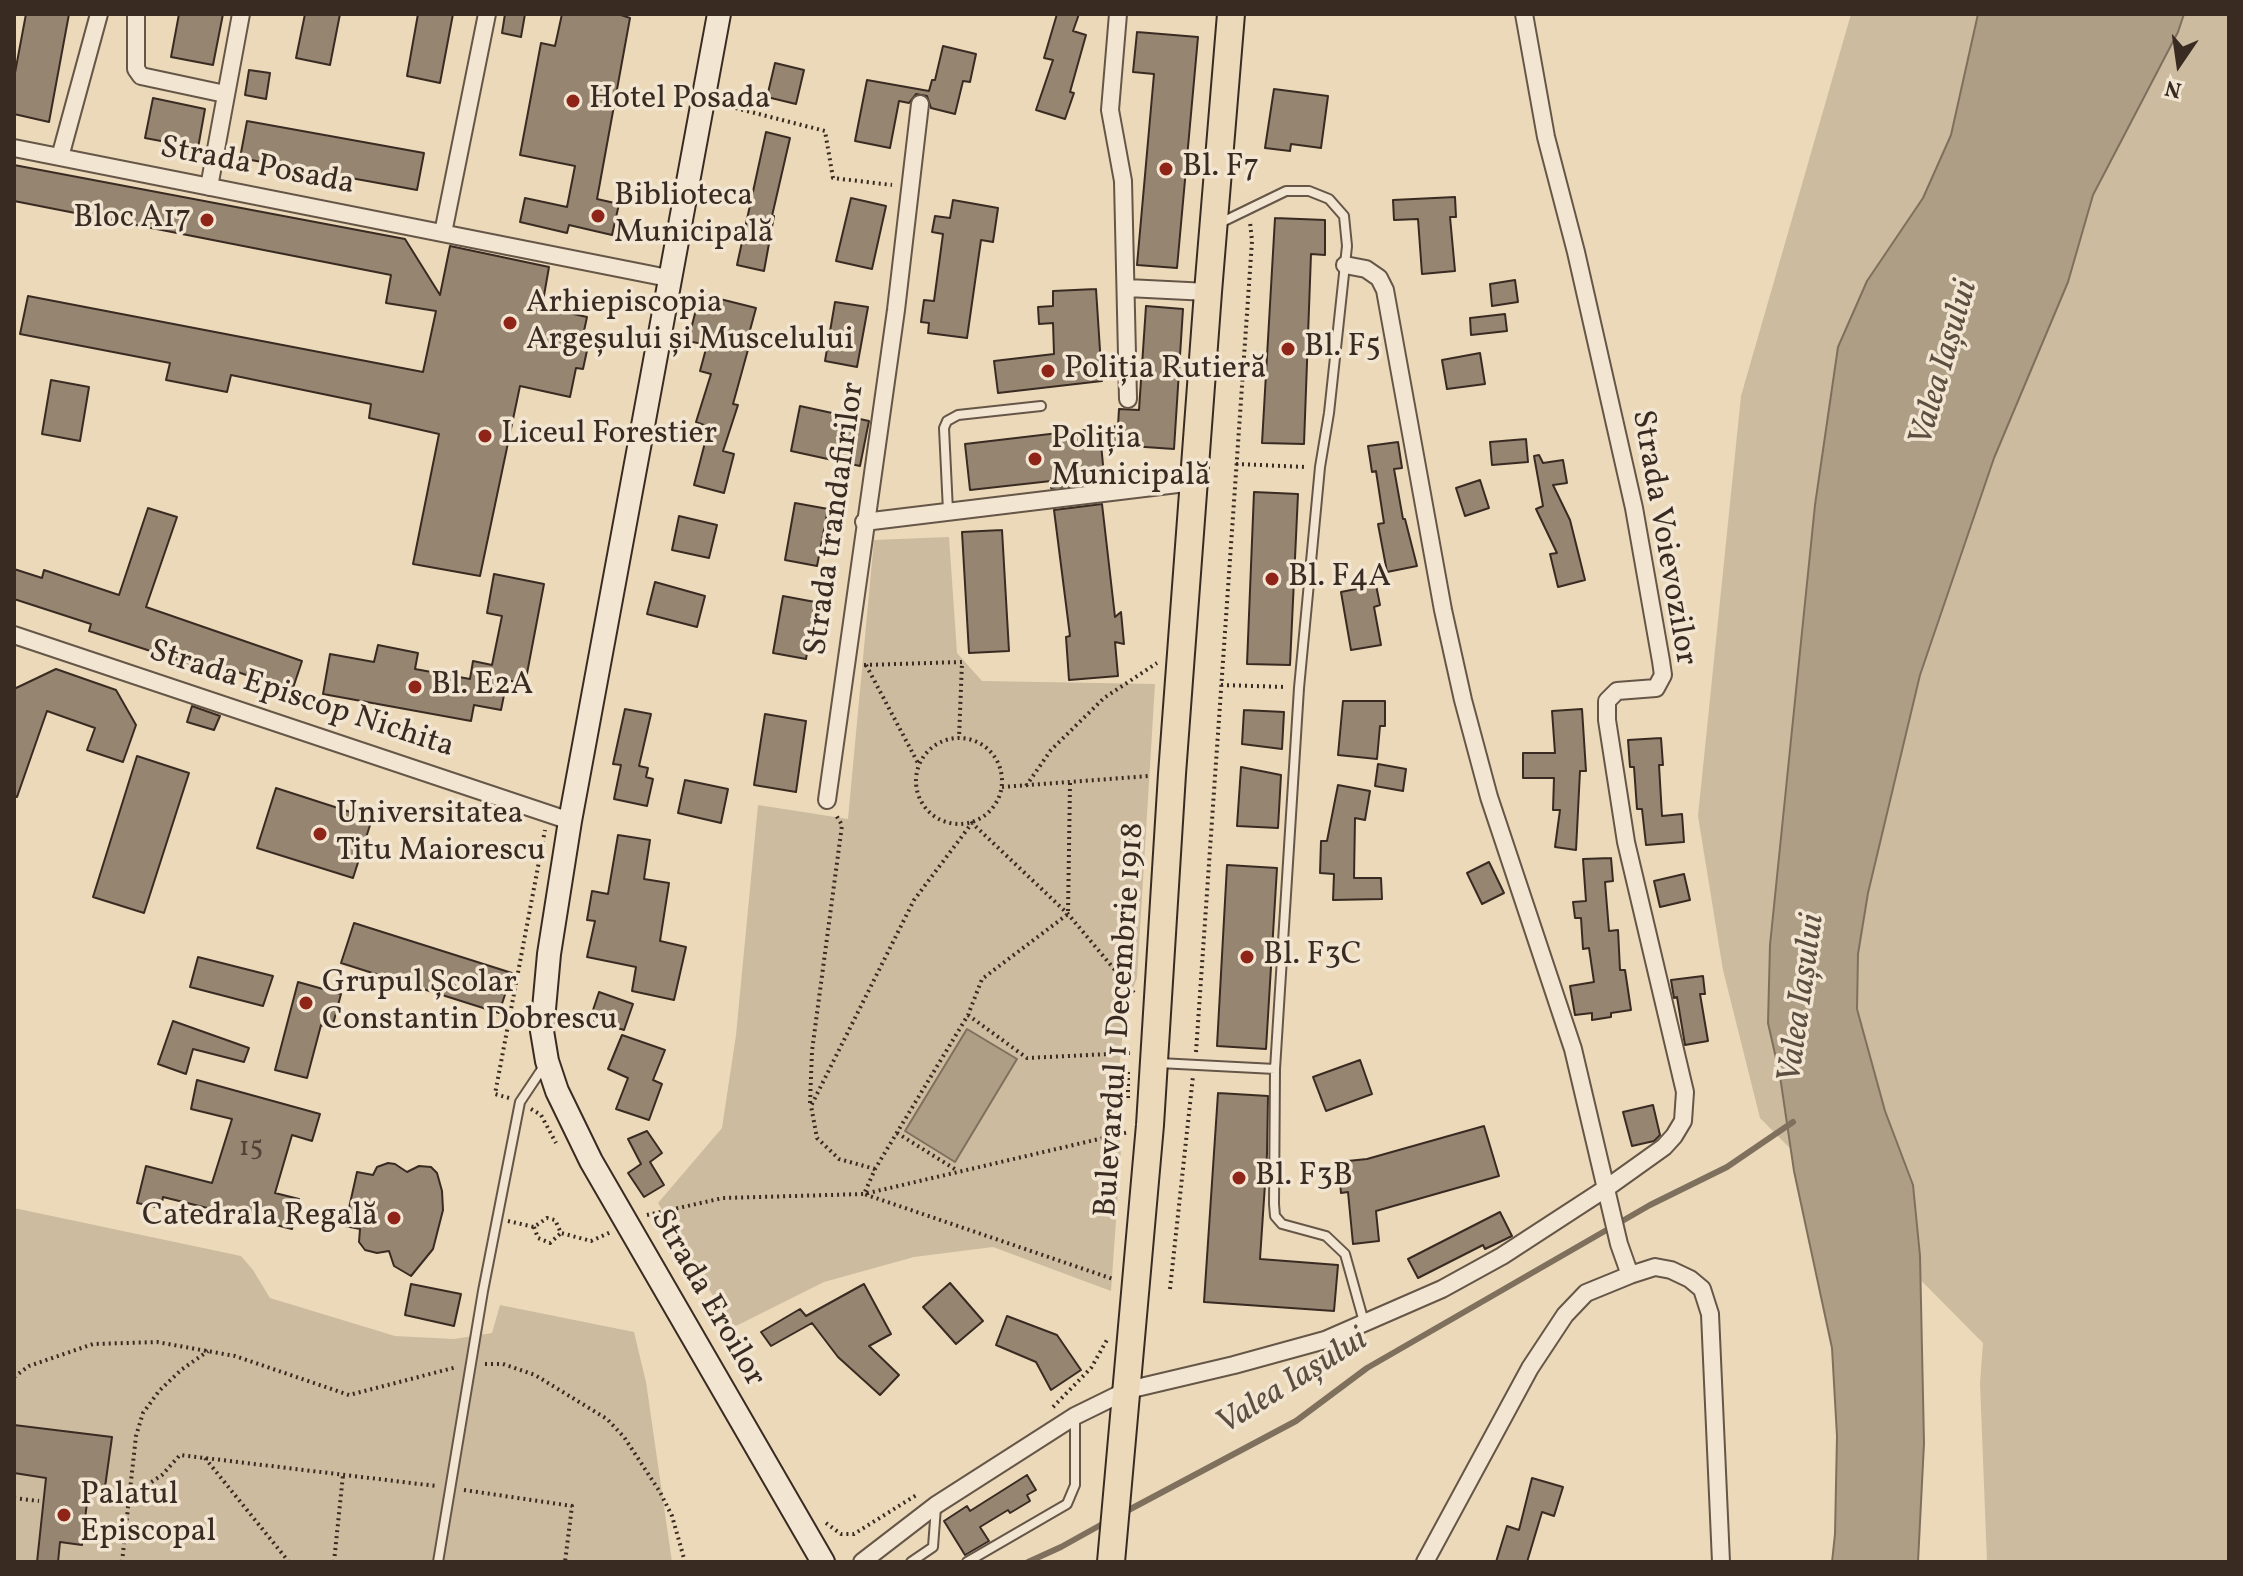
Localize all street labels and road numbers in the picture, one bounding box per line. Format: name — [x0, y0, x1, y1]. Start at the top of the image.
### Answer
street label: Strada Posada — [157, 130, 357, 206]
street label: Strada trandafirilor — [799, 380, 875, 658]
street label: Strada Voievozilor — [1621, 407, 1703, 669]
street label: Strada Episcop Nichita — [144, 634, 458, 768]
street label: Bulevardul 1 Decembrie 1918 — [1089, 821, 1155, 1219]
street label: Strada Eroilor — [640, 1204, 772, 1394]

